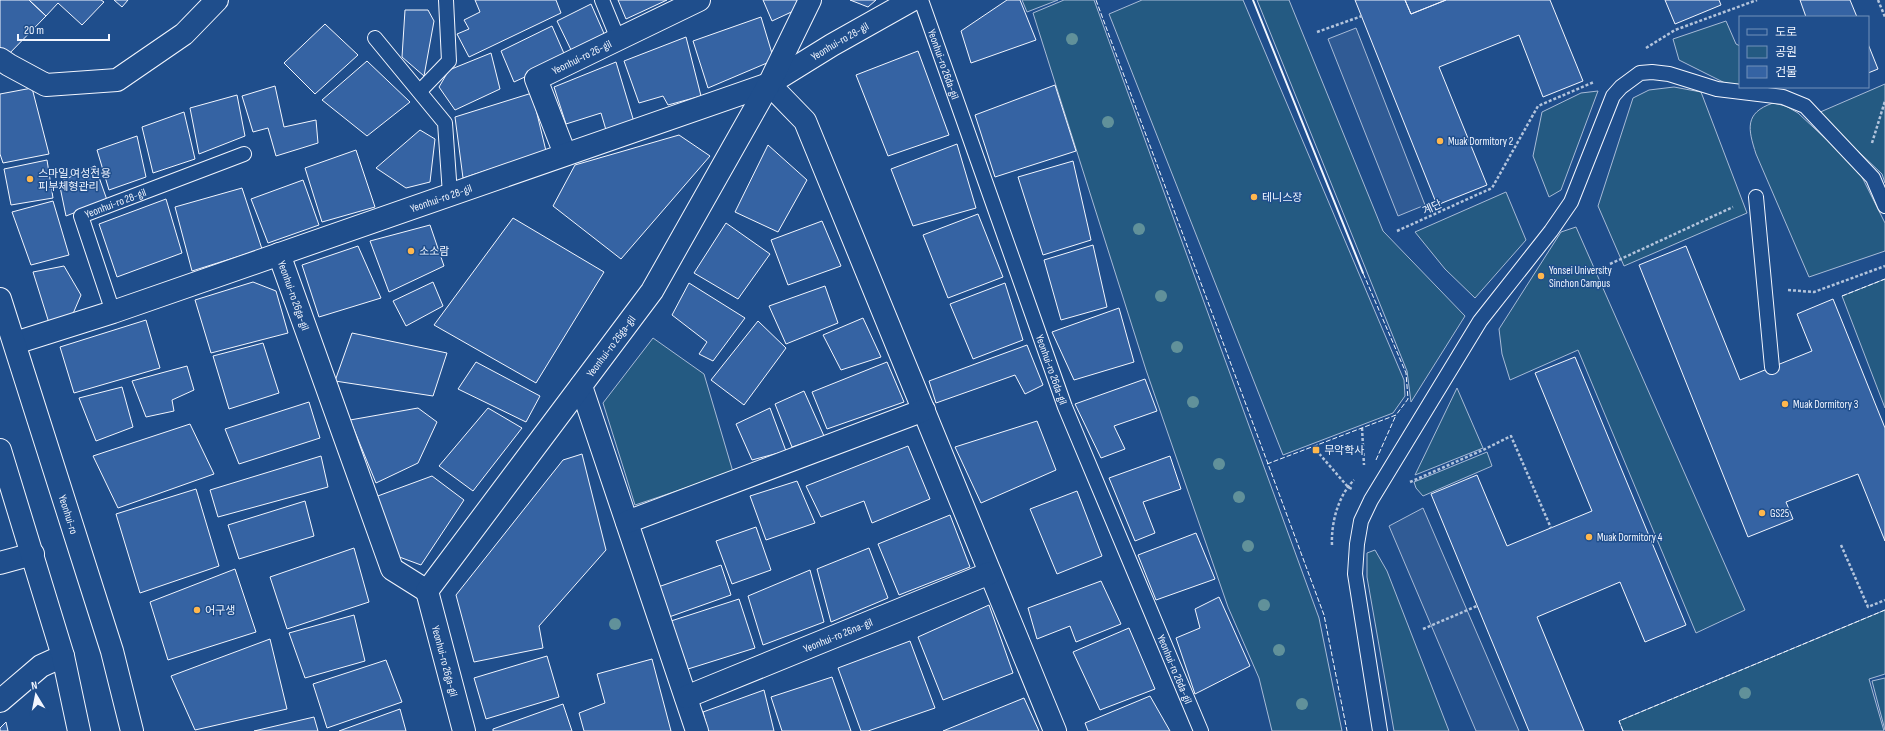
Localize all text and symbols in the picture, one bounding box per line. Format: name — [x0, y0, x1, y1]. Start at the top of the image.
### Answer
scale bar — [18, 16, 109, 42]
legend — [1739, 16, 1869, 88]
street label: Yeonhui-ro 28-gil — [809, 20, 871, 63]
text: 20 m — [24, 23, 44, 38]
text: 도로 — [1775, 25, 1797, 40]
street label: Yeonhui-ro 26da-gil — [925, 27, 962, 101]
street label: Yeonhui-ro 26-gil — [550, 37, 614, 77]
text: 공원 — [1775, 45, 1797, 60]
text: 건물 — [1775, 65, 1797, 80]
place label: Muak Dormitory 2 — [1448, 135, 1514, 148]
marker: Muak Dormitory 2 — [1435, 136, 1445, 146]
place label: 스마일 여성전용 피부체형관리 — [38, 167, 111, 193]
marker: 스마일 여성전용 피부체형관리 — [25, 174, 35, 184]
street label: Yeonhui-ro 28-gil — [408, 182, 474, 215]
street label: Yeonhui-ro 28-gil — [83, 186, 148, 221]
place label: 테니스장 — [1262, 191, 1302, 204]
marker: 테니스장 — [1249, 192, 1259, 202]
street label: 계단 — [1420, 197, 1444, 218]
place label: 소소람 — [419, 245, 449, 258]
marker: 소소람 — [406, 246, 416, 256]
street label: Yeonhui-ro 26ga-gil — [275, 259, 312, 332]
place label: Yonsei University Sinchon Campus — [1549, 264, 1613, 290]
marker: Yonsei University Sinchon Campus — [1536, 271, 1546, 281]
street label: Yeonhui-ro 26ga-gil — [584, 313, 638, 380]
street label: Yeonhui-ro 26da-gil — [1033, 333, 1070, 407]
place label: Muak Dormitory 3 — [1793, 398, 1859, 411]
marker: Muak Dormitory 3 — [1780, 399, 1790, 409]
place label: 무악학사 — [1324, 444, 1364, 457]
marker: 무악학사 — [1311, 445, 1321, 455]
street label: Yeonhui-ro — [56, 493, 81, 536]
place label: GS25 — [1770, 507, 1789, 520]
marker: GS25 — [1757, 508, 1767, 518]
place label: Muak Dormitory 4 — [1597, 531, 1663, 544]
marker: Muak Dormitory 4 — [1584, 532, 1594, 542]
place label: 어구생 — [205, 604, 235, 617]
marker: 어구생 — [192, 605, 202, 615]
street label: Yeonhui-ro 26na-gil — [801, 616, 875, 655]
street label: Yeonhui-ro 26ga-gil — [429, 624, 460, 698]
street label: Yeonhui-ro 26da-gil — [1154, 633, 1195, 706]
north arrow — [16, 675, 56, 715]
text: N — [30, 679, 38, 693]

